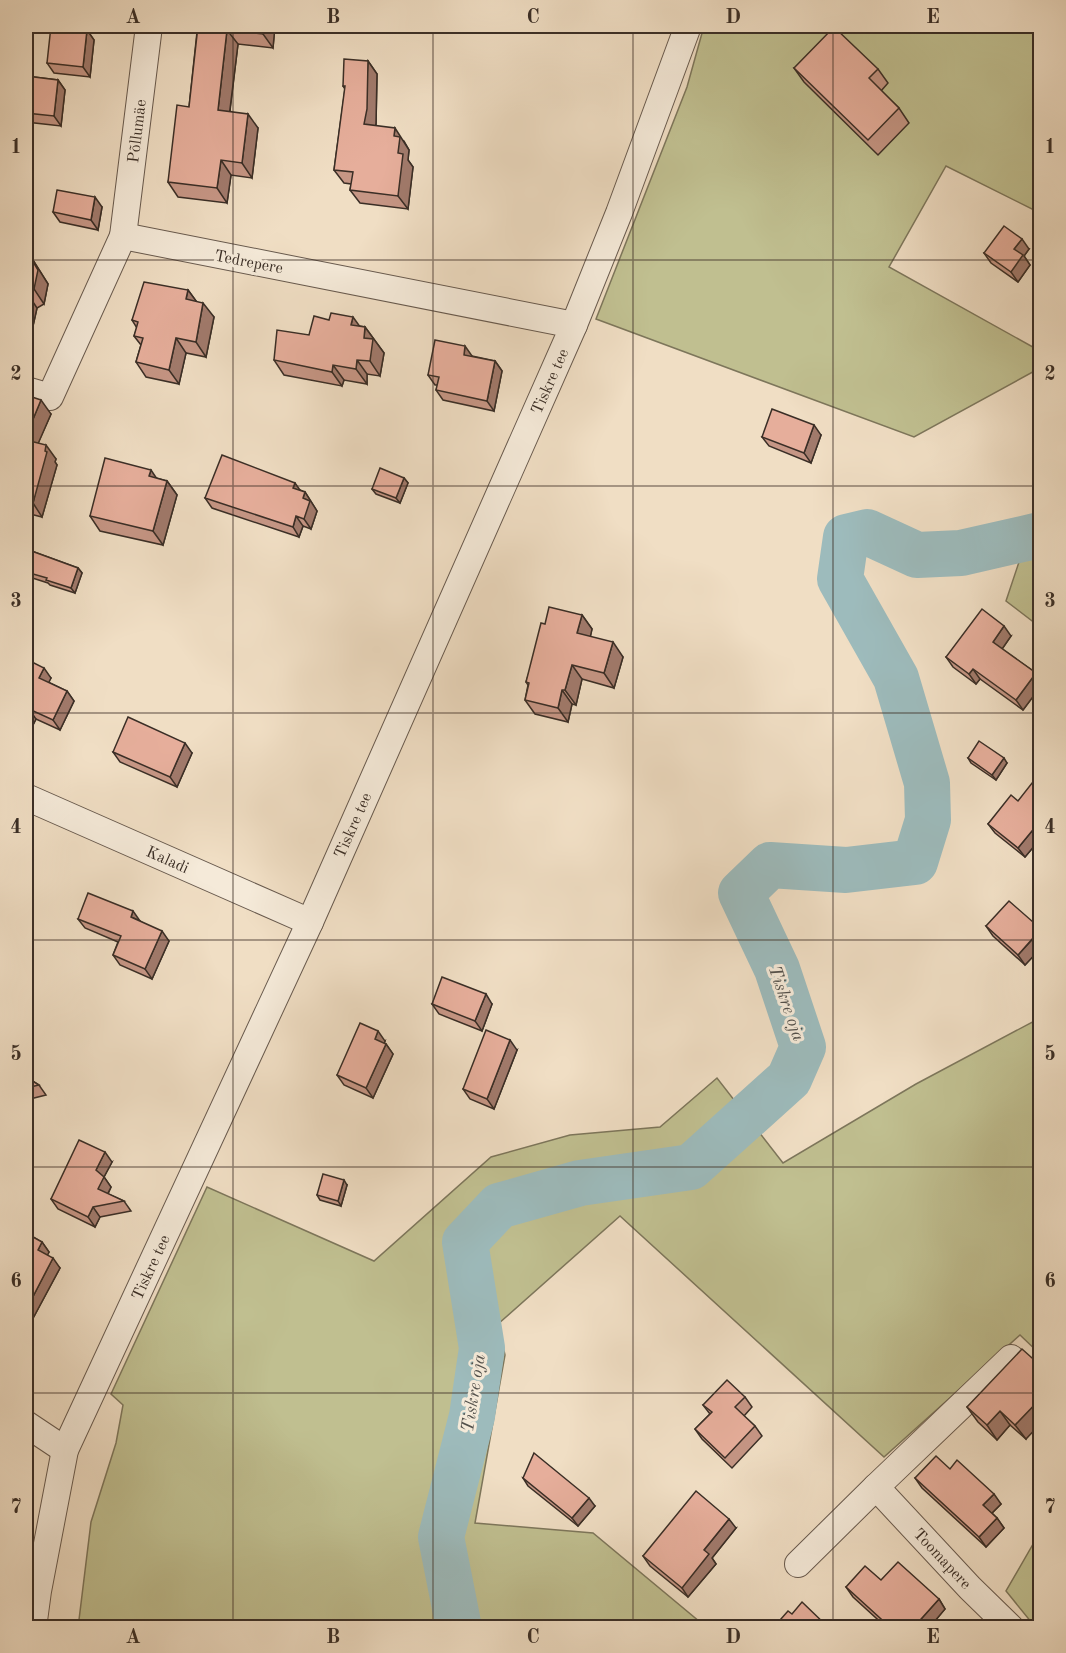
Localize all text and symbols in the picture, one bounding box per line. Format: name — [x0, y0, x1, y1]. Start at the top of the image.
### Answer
text: A — [125, 8, 141, 28]
text: B — [326, 8, 340, 28]
text: C — [526, 8, 540, 28]
text: D — [725, 8, 741, 28]
text: E — [926, 8, 940, 28]
street label: Põllumäe — [126, 99, 150, 164]
text: 1 — [10, 138, 22, 158]
text: 1 — [1044, 138, 1056, 158]
street label: Tedrepere — [213, 248, 284, 277]
street label: Tiskre tee — [529, 347, 572, 417]
text: 2 — [10, 365, 22, 385]
text: 2 — [1044, 365, 1056, 385]
text: 3 — [10, 592, 22, 612]
text: 3 — [1044, 592, 1056, 612]
street label: Tiskre tee — [332, 791, 375, 861]
text: 4 — [10, 818, 22, 838]
text: 4 — [1044, 818, 1056, 838]
street label: Kaladi — [143, 844, 191, 877]
water label: Tiskre oja — [765, 963, 808, 1044]
text: 5 — [10, 1044, 22, 1065]
text: 5 — [1044, 1044, 1056, 1065]
street label: Tiskre tee — [130, 1233, 174, 1303]
text: 6 — [10, 1272, 22, 1292]
text: 6 — [1044, 1272, 1056, 1292]
water label: Tiskre oja — [459, 1352, 489, 1433]
text: 7 — [10, 1498, 22, 1518]
text: 7 — [1044, 1498, 1056, 1518]
street label: Toomapere — [910, 1526, 973, 1593]
text: A — [125, 1628, 141, 1648]
text: B — [326, 1628, 340, 1648]
text: C — [526, 1628, 540, 1648]
text: D — [725, 1628, 741, 1648]
text: E — [926, 1628, 940, 1648]

